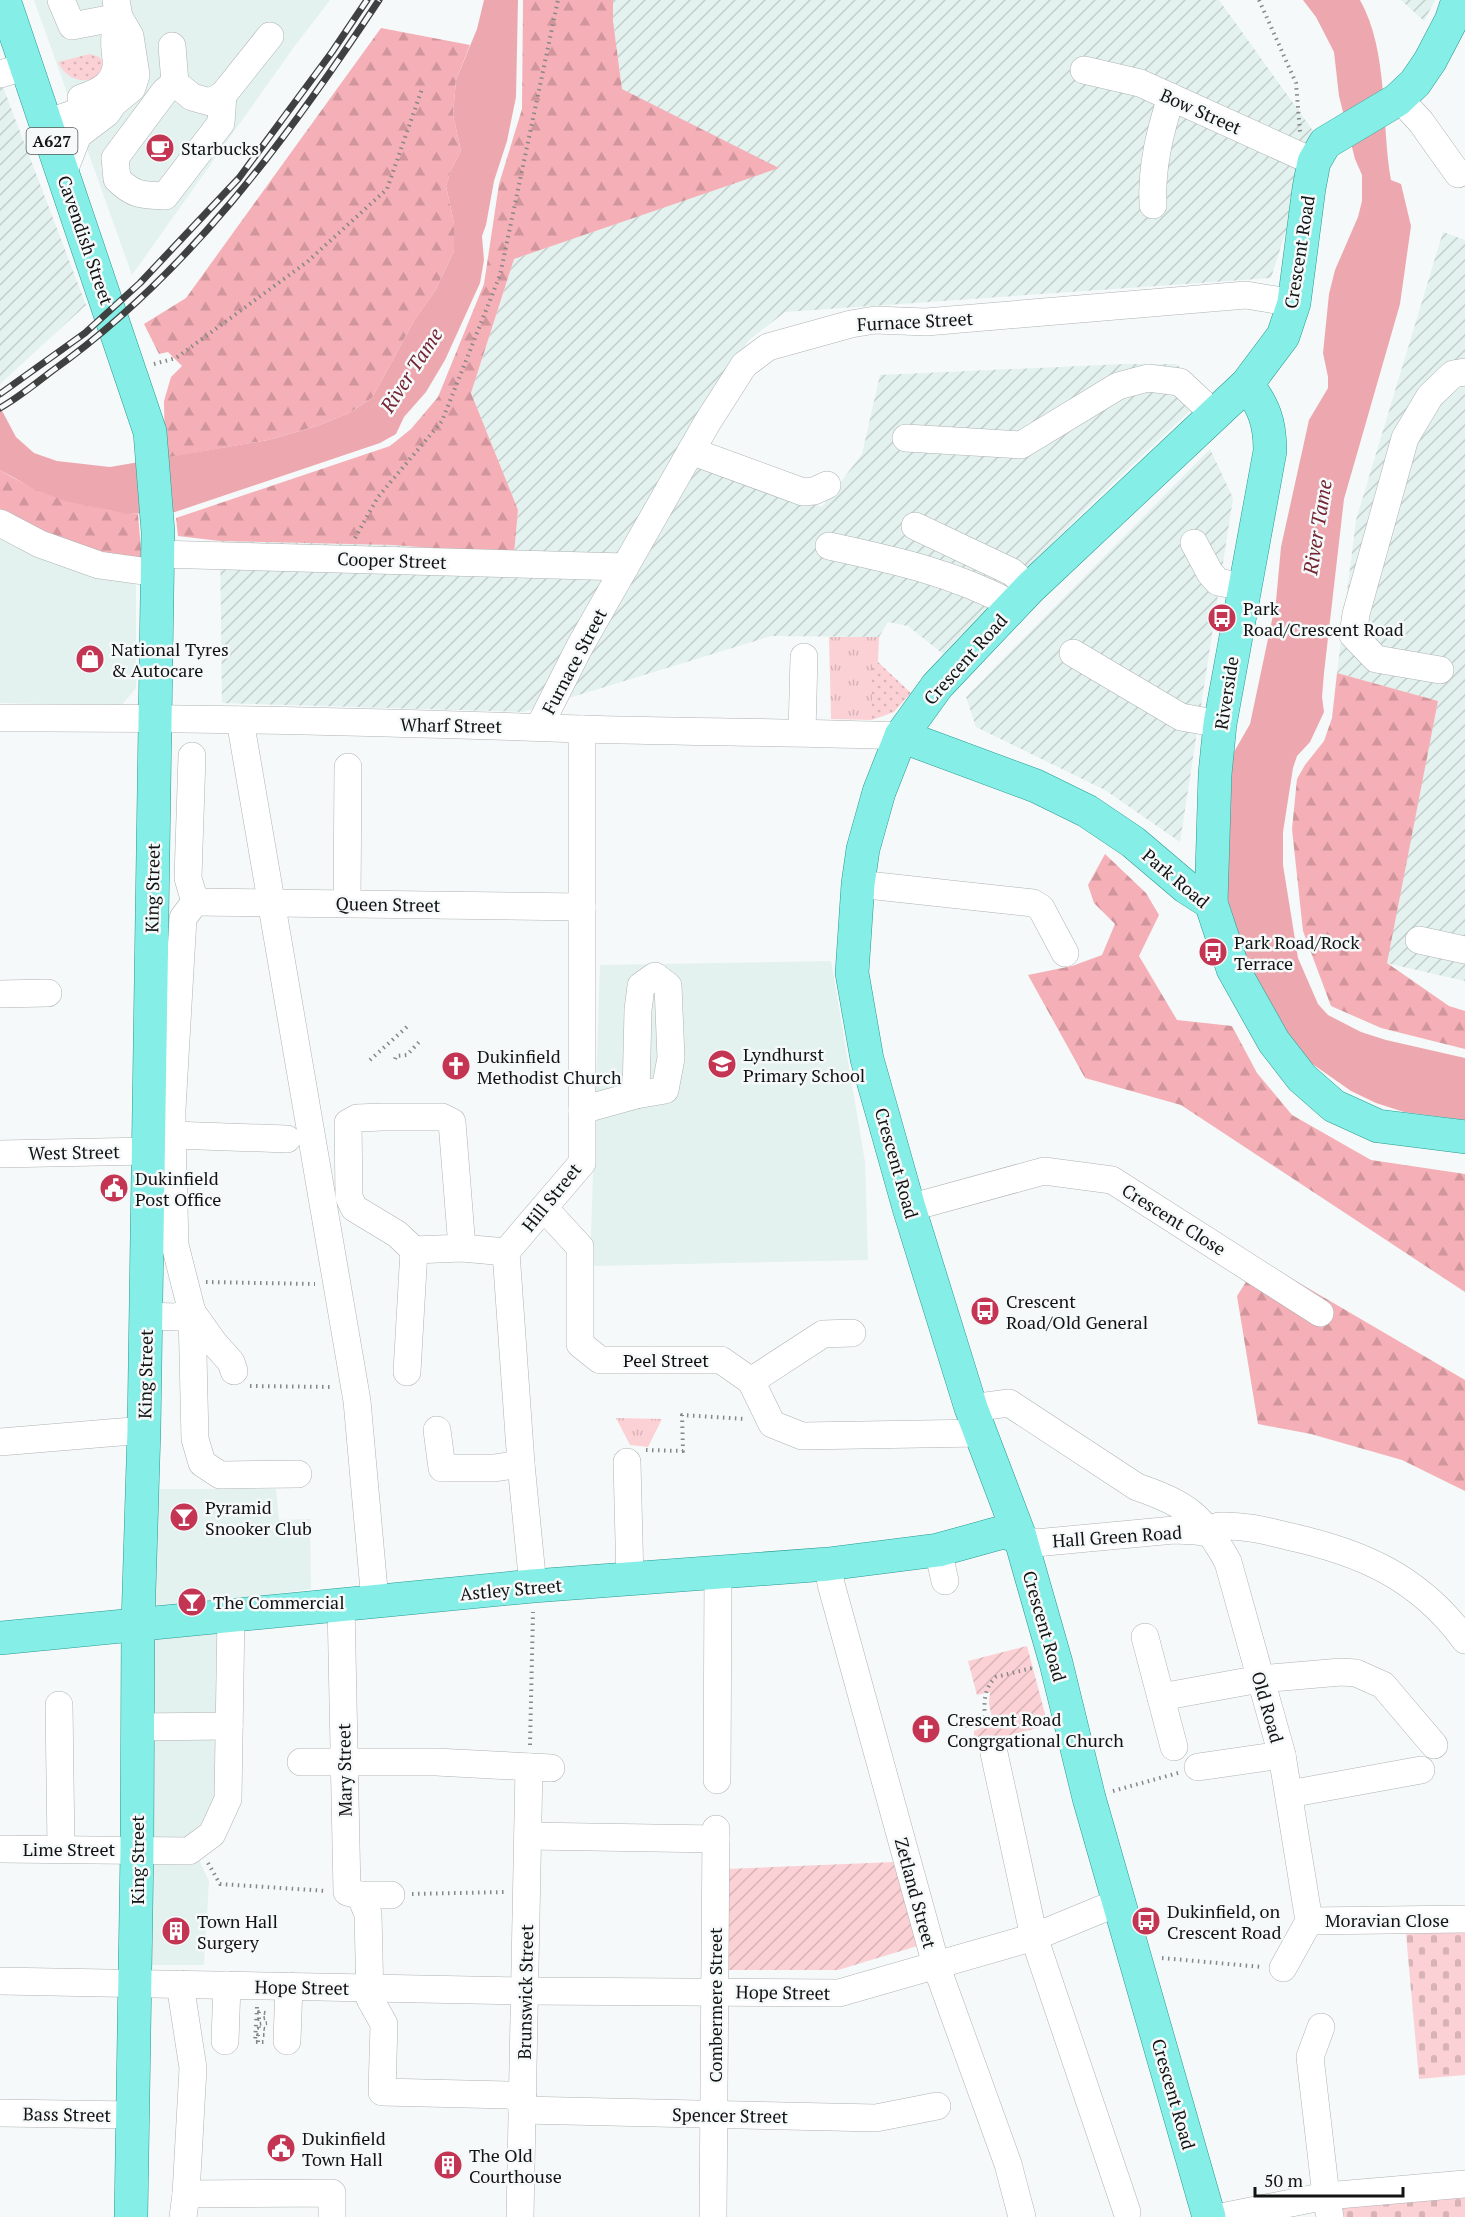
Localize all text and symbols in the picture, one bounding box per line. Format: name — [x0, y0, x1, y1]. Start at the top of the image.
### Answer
street label: Bow Street — [1157, 82, 1246, 140]
road number: A627 — [26, 128, 78, 154]
cafe icon: Starbucks — [144, 132, 176, 164]
place label: Starbucks — [181, 136, 259, 160]
street label: Cavendish Street — [53, 172, 119, 308]
street label: Crescent Road — [1278, 194, 1320, 310]
street label: Furnace Street — [856, 306, 974, 336]
water label: River Tame — [373, 323, 448, 418]
water label: River Tame — [1296, 478, 1338, 577]
street label: Cooper Street — [337, 546, 448, 574]
place label: Park Road/Crescent Road — [1243, 596, 1404, 641]
bus stop icon: Park Road/Crescent Road — [1206, 602, 1238, 634]
street label: Furnace Street — [536, 604, 612, 718]
street label: Crescent Road — [918, 608, 1012, 710]
place label: National Tyres & Autocare — [111, 637, 229, 682]
shop icon: National Tyres & Autocare — [74, 643, 106, 675]
street label: Riverside — [1208, 655, 1244, 731]
street label: Wharf Street — [400, 712, 502, 738]
street label: King Street — [139, 843, 165, 933]
street label: Park Road — [1137, 843, 1215, 913]
street label: Queen Street — [335, 891, 441, 917]
place label: Park Road/Rock Terrace — [1234, 930, 1360, 975]
bus stop icon: Park Road/Rock Terrace — [1197, 936, 1229, 968]
place label: Lyndhurst Primary School — [743, 1042, 865, 1087]
place label: Dukinfield Methodist Church — [477, 1044, 622, 1089]
school or university icon: Lyndhurst Primary School — [706, 1048, 738, 1080]
church icon: Dukinfield Methodist Church — [440, 1050, 472, 1082]
street label: Crescent Road — [870, 1105, 924, 1221]
street label: West Street — [28, 1139, 120, 1165]
street label: Hill Street — [516, 1157, 586, 1236]
place label: Dukinfield Post Office — [135, 1166, 221, 1211]
public building icon: Dukinfield Post Office — [98, 1172, 130, 1204]
street label: Crescent Close — [1118, 1178, 1230, 1260]
place label: Crescent Road/Old General — [1006, 1289, 1148, 1334]
bus stop icon: Crescent Road/Old General — [969, 1295, 1001, 1327]
street label: King Street — [132, 1329, 158, 1419]
street label: Peel Street — [623, 1348, 709, 1372]
place label: Pyramid Snooker Club — [205, 1495, 312, 1540]
bar icon: Pyramid Snooker Club — [168, 1501, 200, 1533]
street label: Hall Green Road — [1051, 1519, 1183, 1553]
street label: Crescent Road — [1018, 1568, 1072, 1684]
street label: Astley Street — [459, 1573, 563, 1605]
bar icon: The Commercial — [176, 1586, 208, 1618]
place label: The Commercial — [213, 1590, 345, 1614]
street label: Old Road — [1246, 1668, 1290, 1746]
place label: Crescent Road Congrgational Church — [947, 1707, 1124, 1752]
church icon: Crescent Road Congrgational Church — [910, 1713, 942, 1745]
street label: Mary Street — [331, 1723, 357, 1817]
street label: King Street — [125, 1815, 149, 1905]
street label: Zetland Street — [890, 1835, 942, 1951]
street label: Lime Street — [23, 1837, 115, 1861]
place label: Dukinfield, on Crescent Road — [1167, 1899, 1281, 1944]
bus stop icon: Dukinfield, on Crescent Road — [1130, 1905, 1162, 1937]
street label: Moravian Close — [1325, 1908, 1449, 1932]
place label: Town Hall Surgery — [197, 1909, 278, 1954]
building icon: Town Hall Surgery — [160, 1915, 192, 1947]
street label: Brunswick Street — [512, 1924, 538, 2060]
street label: Combermere Street — [703, 1927, 727, 2083]
street label: Hope Street — [254, 1974, 350, 2000]
street label: Hope Street — [735, 1979, 831, 2005]
street label: Crescent Road — [1147, 2036, 1201, 2152]
street label: Bass Street — [23, 2101, 112, 2127]
street label: Spencer Street — [672, 2102, 789, 2128]
place label: Dukinfield Town Hall — [302, 2126, 386, 2171]
public building icon: Dukinfield Town Hall — [265, 2132, 297, 2164]
place label: The Old Courthouse — [469, 2143, 562, 2188]
building icon: The Old Courthouse — [432, 2149, 464, 2181]
scale bar — [1255, 2160, 1404, 2198]
text: 50 m — [1264, 2168, 1304, 2192]

